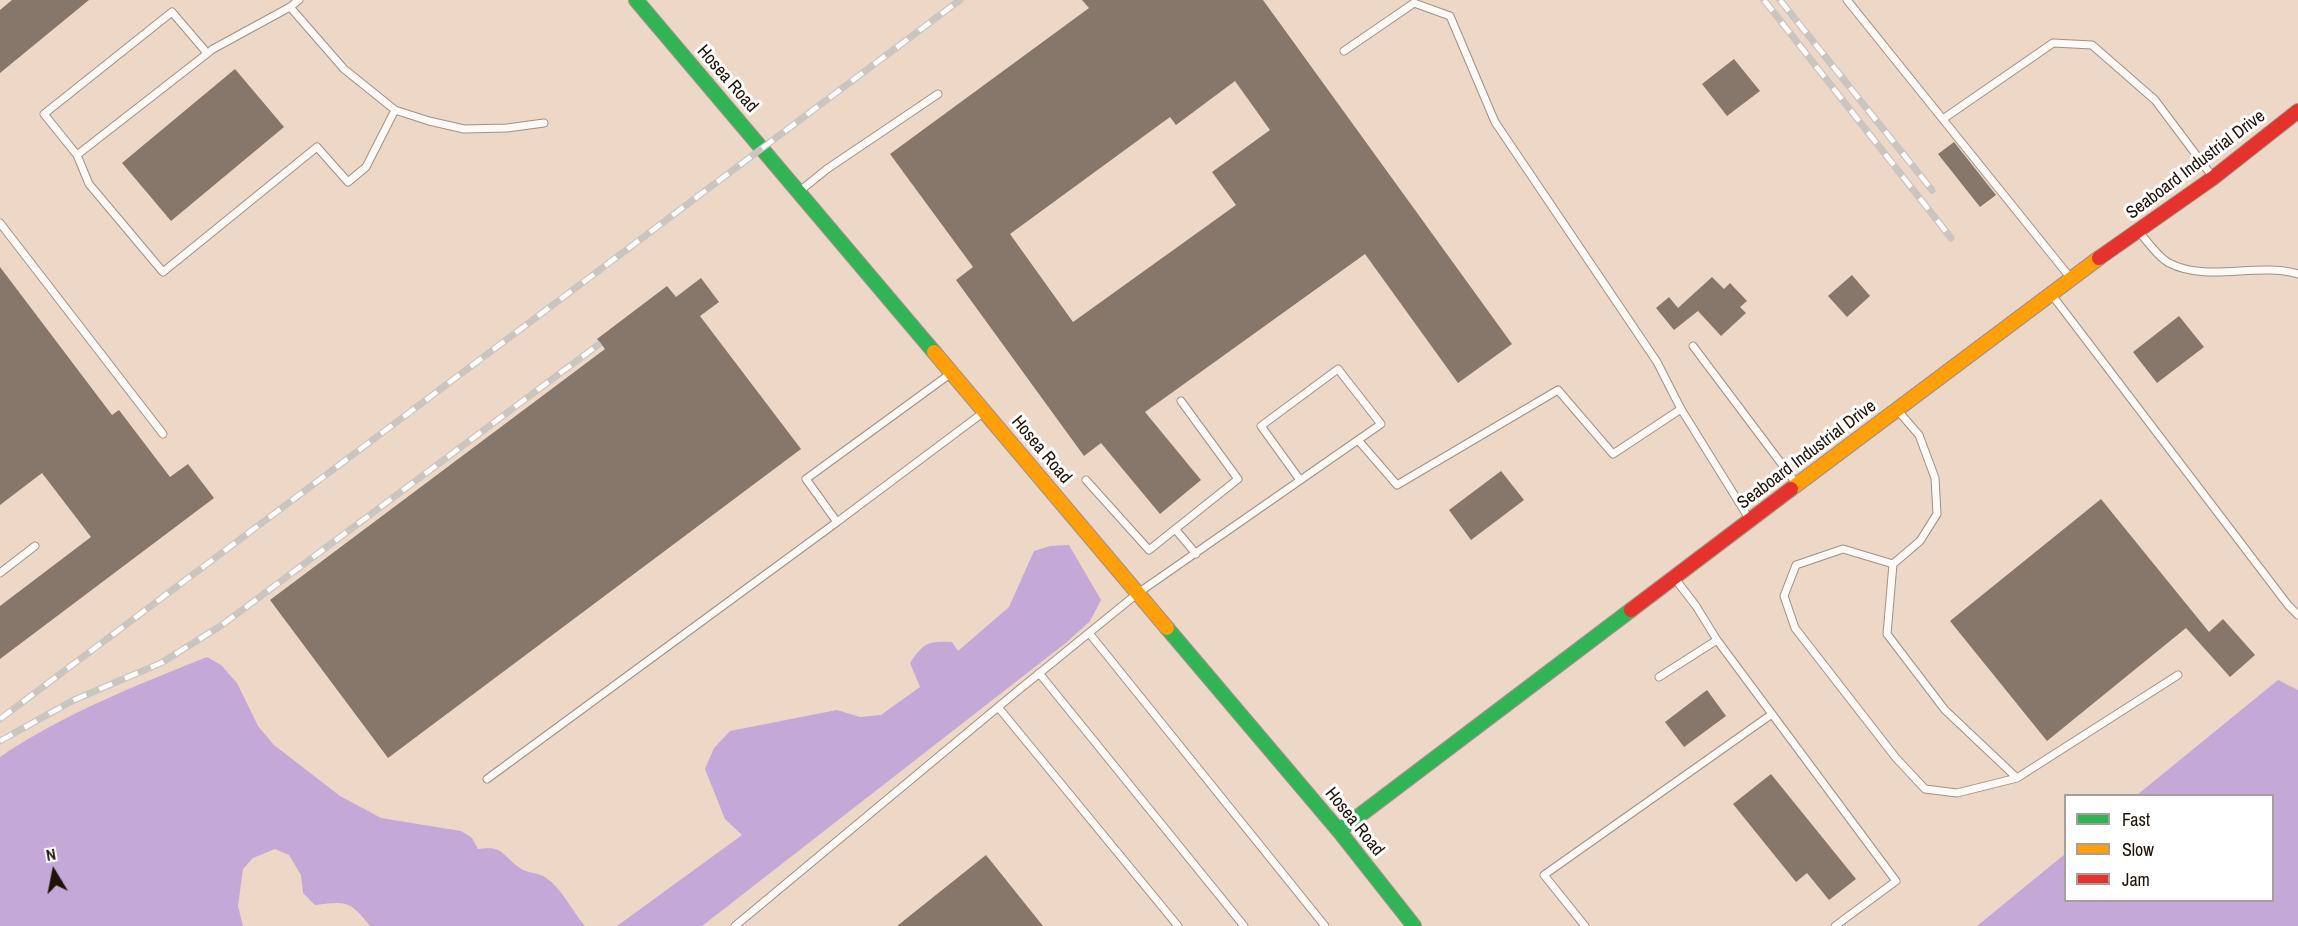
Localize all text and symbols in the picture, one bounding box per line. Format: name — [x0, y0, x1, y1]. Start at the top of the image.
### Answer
street label: Hosea Road — [692, 41, 762, 117]
street label: Seaboard Industrial Drive — [2122, 106, 2270, 224]
street label: Seaboard Industrial Drive — [1733, 396, 1881, 514]
street label: Hosea Road — [1006, 412, 1076, 488]
street label: Hosea Road — [1320, 783, 1388, 861]
legend — [2064, 794, 2274, 902]
text: Fast — [2122, 807, 2150, 832]
text: Slow — [2122, 837, 2154, 862]
north arrow — [24, 842, 84, 902]
text: N — [44, 843, 57, 866]
text: Jam — [2122, 867, 2150, 892]

